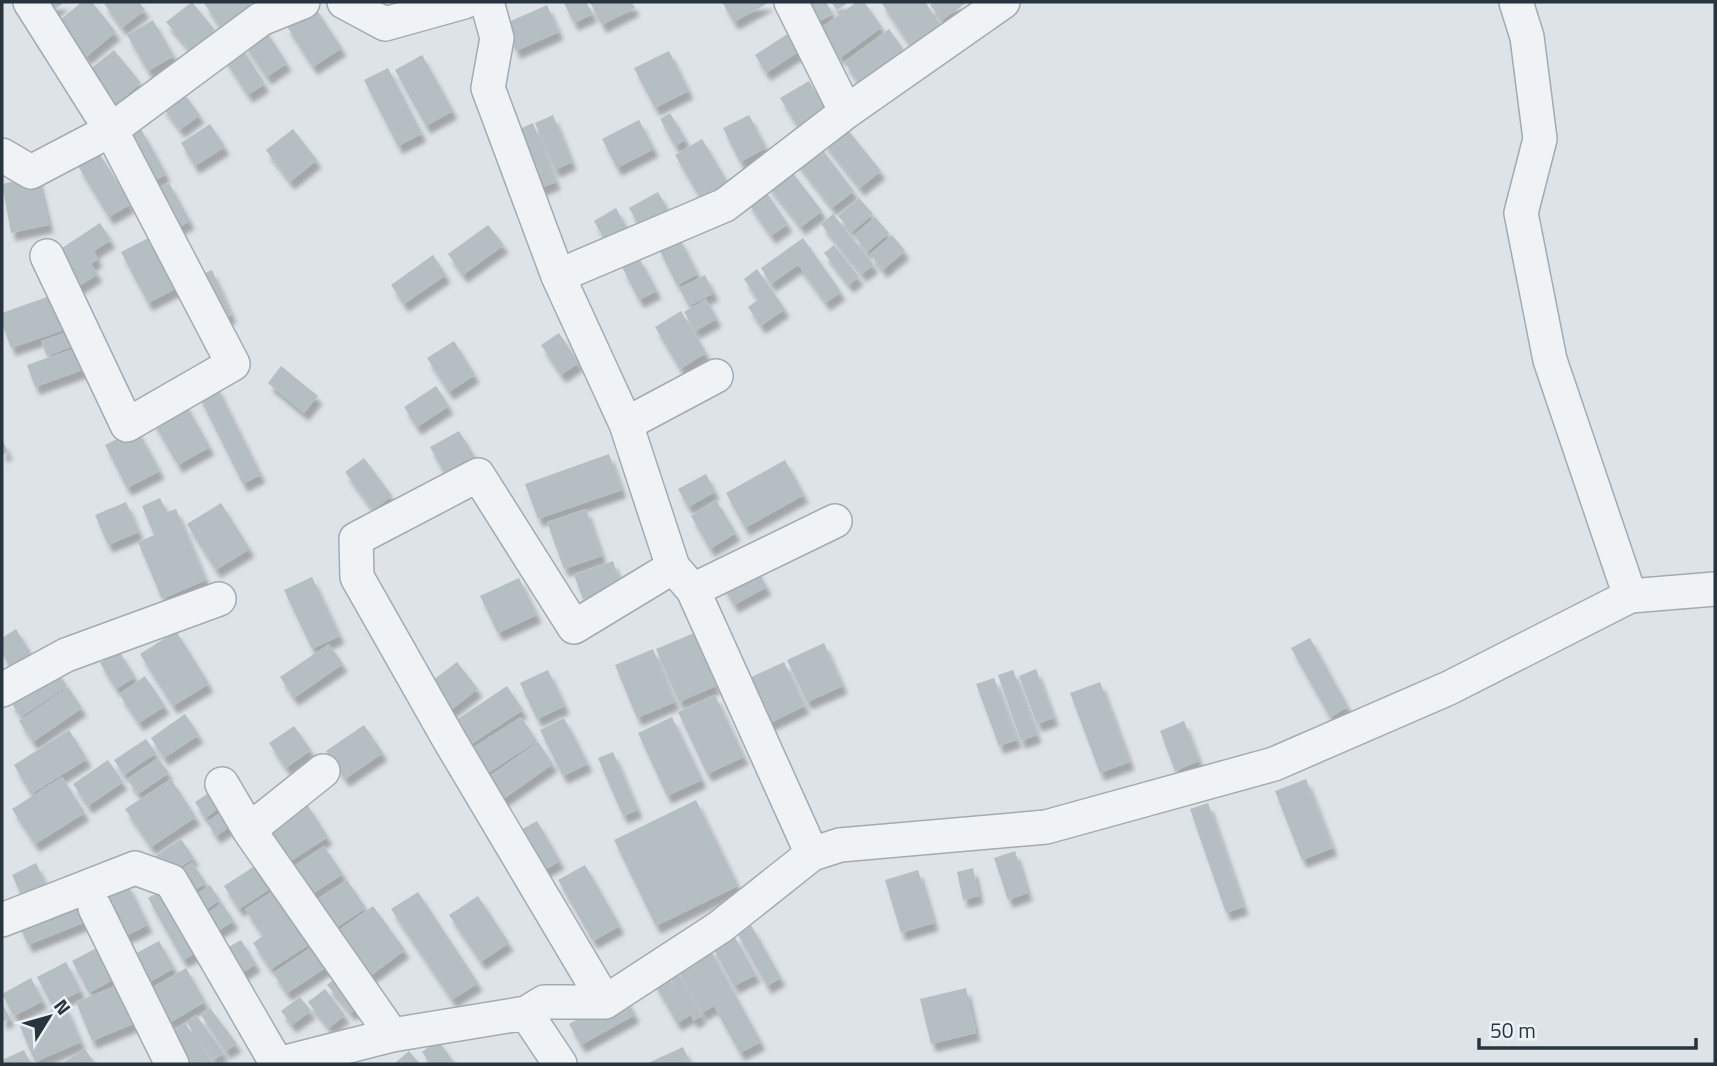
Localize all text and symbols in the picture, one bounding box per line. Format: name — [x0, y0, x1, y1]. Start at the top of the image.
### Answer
north arrow — [14, 982, 84, 1052]
text: N — [47, 992, 79, 1020]
scale bar — [1479, 1006, 1696, 1050]
text: 50 m — [1490, 1014, 1536, 1046]

